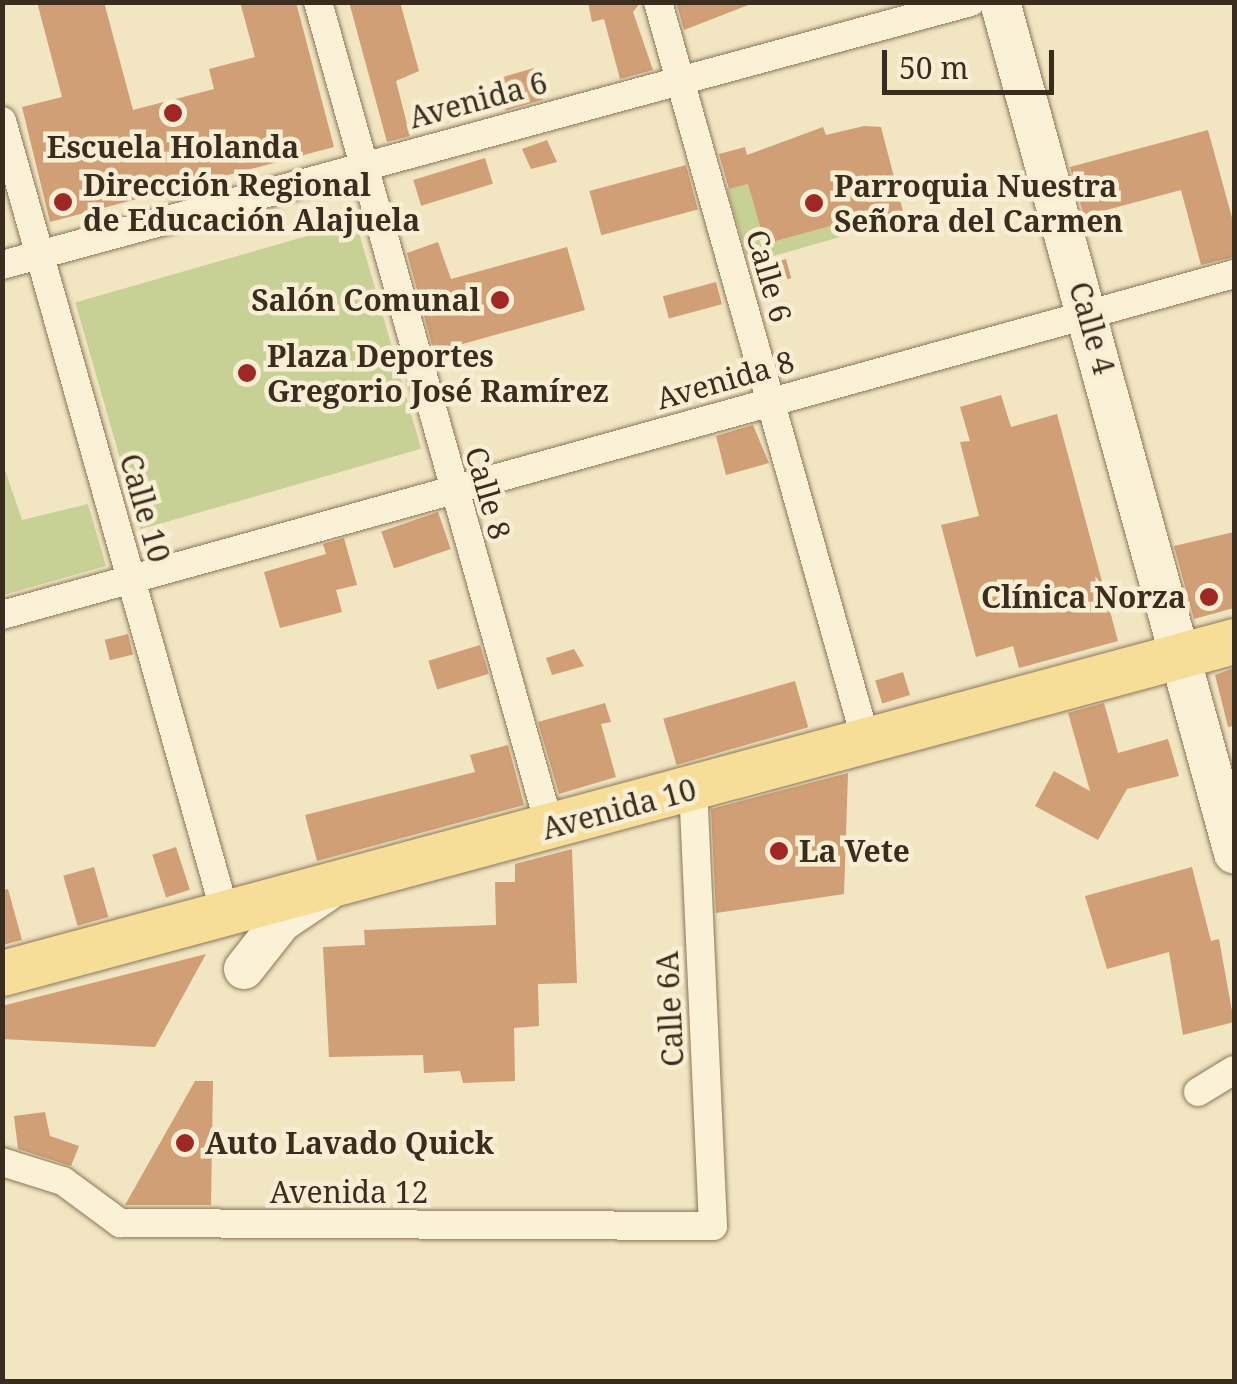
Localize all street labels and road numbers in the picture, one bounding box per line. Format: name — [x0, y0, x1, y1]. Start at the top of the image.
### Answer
street label: Avenida 6 — [405, 64, 551, 136]
street label: Calle 6 — [739, 226, 799, 326]
street label: Calle 4 — [1062, 278, 1122, 378]
street label: Avenida 8 — [652, 343, 798, 417]
street label: Calle 8 — [458, 443, 518, 543]
street label: Calle 10 — [112, 450, 178, 566]
street label: Avenida 10 — [538, 771, 700, 847]
street label: Calle 6A — [649, 950, 691, 1068]
street label: Avenida 12 — [270, 1174, 428, 1210]

